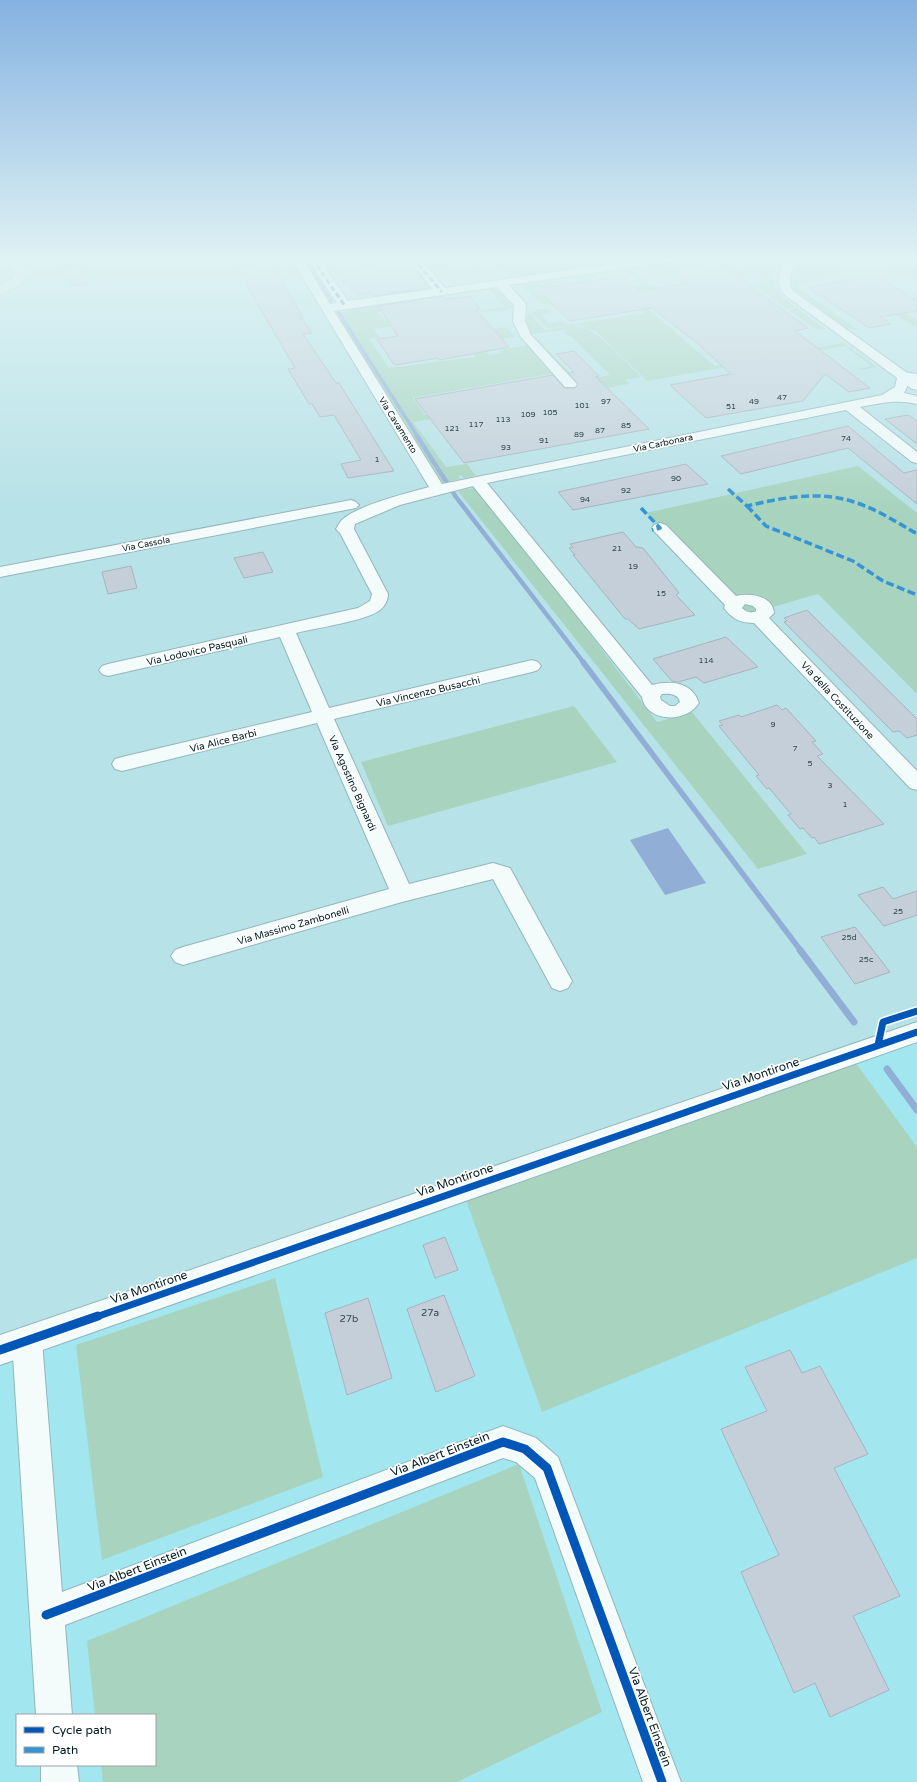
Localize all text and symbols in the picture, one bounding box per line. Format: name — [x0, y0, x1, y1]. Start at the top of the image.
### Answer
house number: 47 — [777, 393, 787, 402]
street label: Via Cavamento — [376, 395, 420, 456]
house number: 97 — [601, 397, 611, 406]
house number: 49 — [749, 397, 759, 406]
house number: 101 — [574, 401, 590, 410]
house number: 51 — [726, 402, 736, 411]
house number: 105 — [542, 408, 558, 417]
house number: 109 — [520, 410, 536, 419]
house number: 113 — [495, 415, 511, 424]
house number: 117 — [468, 420, 484, 429]
house number: 85 — [621, 421, 631, 430]
house number: 121 — [444, 424, 460, 433]
house number: 87 — [595, 426, 605, 435]
house number: 89 — [574, 430, 584, 439]
street label: Via Carbonara — [632, 432, 694, 455]
house number: 74 — [841, 434, 851, 443]
house number: 91 — [539, 436, 549, 445]
house number: 93 — [501, 443, 511, 452]
house number: 1 — [374, 455, 380, 464]
house number: 90 — [671, 474, 681, 483]
house number: 92 — [621, 486, 631, 495]
house number: 94 — [580, 495, 590, 504]
street label: Via Cassola — [121, 534, 171, 555]
house number: 21 — [612, 544, 622, 553]
house number: 19 — [628, 562, 638, 571]
house number: 15 — [656, 589, 666, 598]
street label: Via Lodovico Pasquali — [146, 634, 249, 668]
house number: 114 — [698, 656, 714, 665]
street label: Via della Costituzione — [798, 659, 877, 742]
street label: Via Vincenzo Busacchi — [375, 674, 481, 710]
house number: 9 — [770, 720, 776, 729]
street label: Via Alice Barbi — [188, 727, 258, 755]
street label: Via Agostino Bignardi — [326, 734, 379, 833]
house number: 7 — [792, 744, 798, 753]
house number: 5 — [807, 759, 813, 768]
house number: 3 — [827, 781, 833, 790]
house number: 1 — [842, 800, 848, 809]
street label: Via Massimo Zambonelli — [236, 904, 350, 948]
house number: 25 — [893, 907, 903, 916]
house number: 25d — [841, 933, 857, 942]
house number: 25c — [859, 955, 873, 964]
street label: Via Montirone — [721, 1054, 801, 1094]
street label: Via Montirone — [415, 1160, 495, 1200]
street label: Via Montirone — [109, 1267, 189, 1307]
house number: 27a — [421, 1307, 439, 1319]
house number: 27b — [340, 1313, 358, 1325]
street label: Via Albert Einstein — [389, 1429, 491, 1479]
street label: Via Albert Einstein — [86, 1544, 188, 1594]
street label: Via Albert Einstein — [625, 1665, 675, 1769]
legend — [16, 1714, 156, 1766]
text: Cycle path — [52, 1723, 111, 1737]
text: Path — [52, 1743, 78, 1757]

